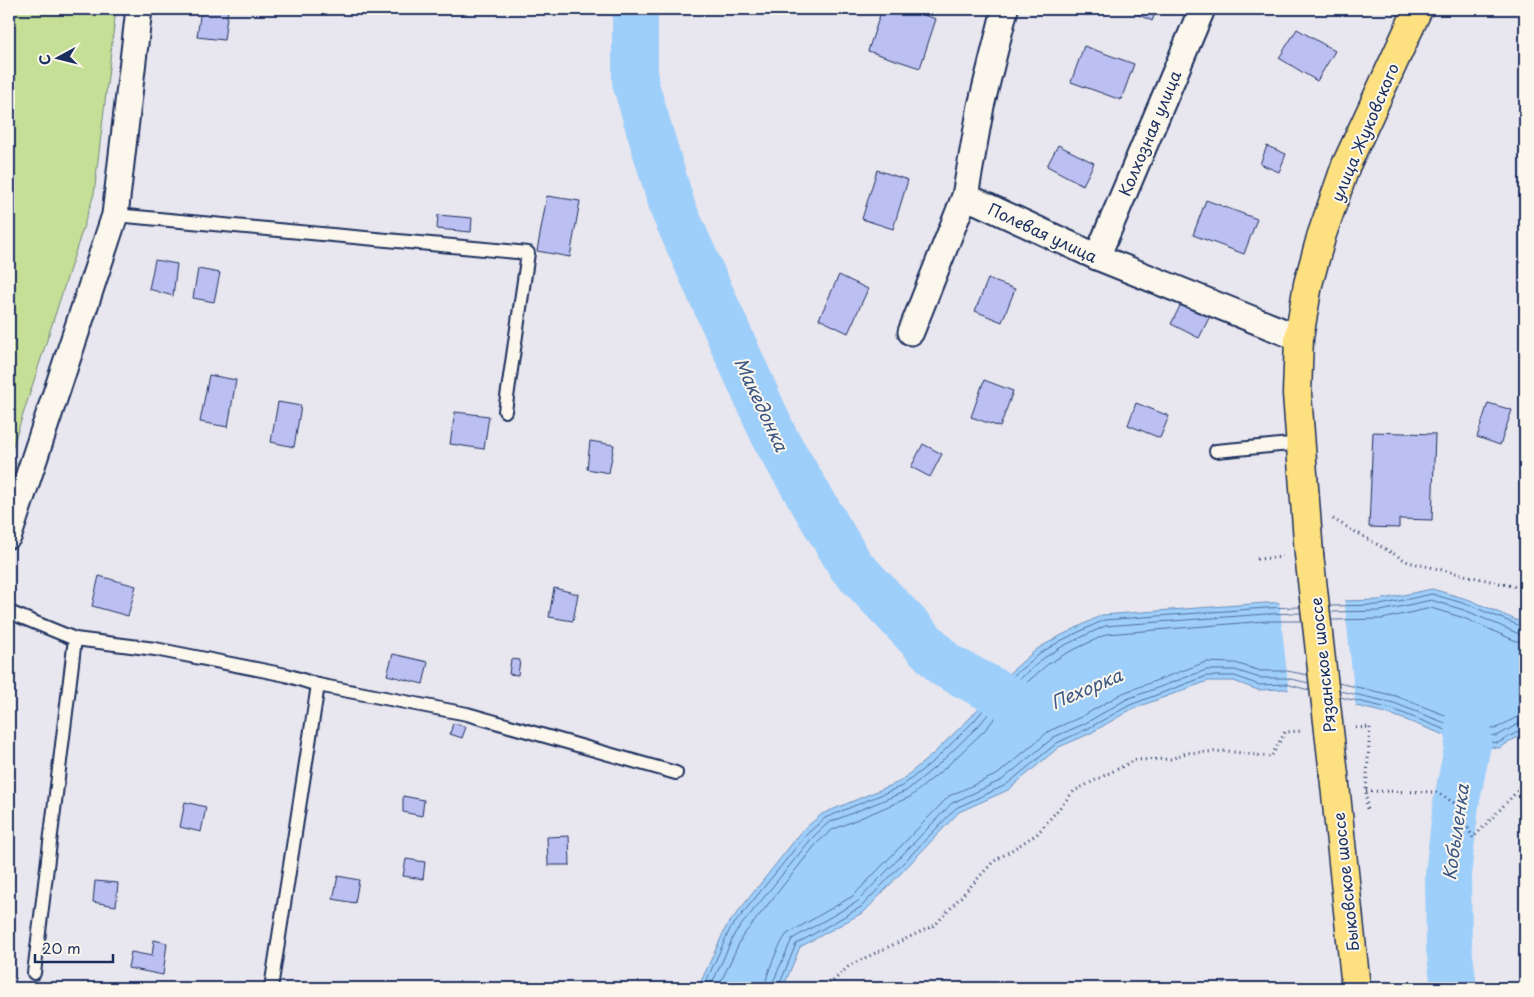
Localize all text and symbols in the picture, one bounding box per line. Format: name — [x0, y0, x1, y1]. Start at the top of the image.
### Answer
north arrow — [32, 32, 82, 82]
text: С — [34, 53, 56, 66]
street label: улица Жуковского — [1324, 59, 1404, 205]
street label: Колхозная улица — [1112, 66, 1186, 200]
street label: Полевая улица — [984, 196, 1102, 268]
water label: Македонка — [728, 353, 796, 456]
street label: Рязанское шоссе — [1303, 596, 1341, 734]
water label: Пехорка — [1046, 661, 1127, 715]
water label: Кобыленка — [1435, 781, 1475, 882]
street label: Быковское шоссе — [1326, 811, 1364, 953]
scale bar — [35, 932, 112, 964]
text: 20 m — [42, 936, 81, 959]

